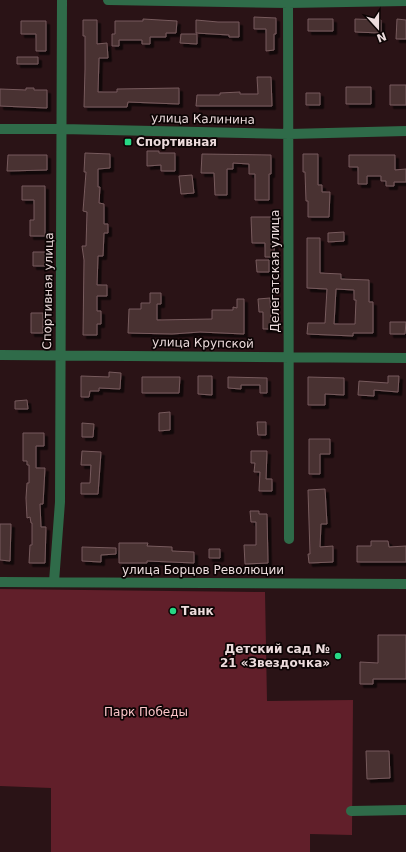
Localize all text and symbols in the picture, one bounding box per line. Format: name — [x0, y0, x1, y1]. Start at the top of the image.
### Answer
north arrow — [358, 8, 398, 48]
text: N — [375, 29, 388, 45]
street label: улица Калинина — [151, 111, 255, 127]
place label: Спортивная — [136, 135, 217, 149]
marker: Спортивная — [123, 137, 133, 147]
street label: Делегатская улица — [268, 210, 282, 332]
street label: Спортивная улица — [40, 232, 56, 350]
street label: улица Крупской — [152, 335, 254, 351]
street label: улица Борцов Революции — [122, 563, 284, 577]
place label: Танк — [181, 604, 214, 618]
marker: Танк — [168, 606, 178, 616]
place label: Детский сад № 21 «Звездочка» — [220, 642, 330, 670]
marker: Детский сад № 21 «Звездочка» — [333, 651, 343, 661]
park label: Парк Победы — [104, 705, 188, 719]

